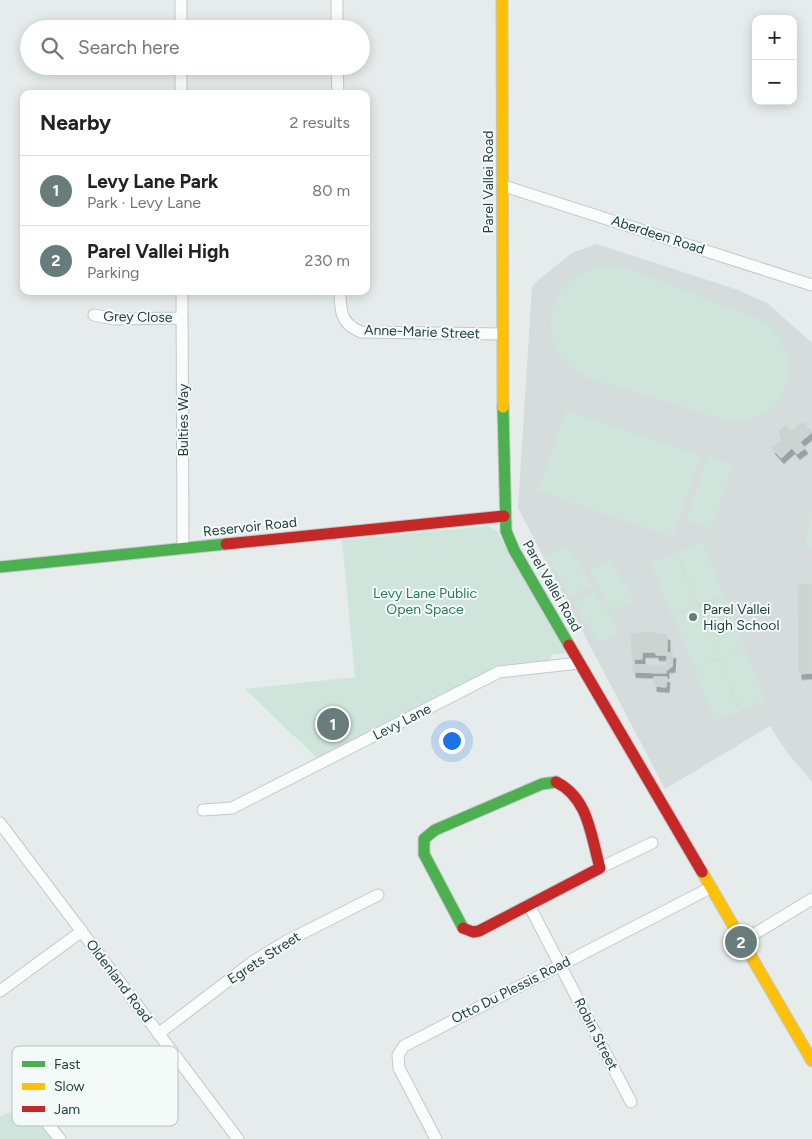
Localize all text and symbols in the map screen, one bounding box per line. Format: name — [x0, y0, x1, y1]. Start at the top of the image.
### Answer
map controls — [752, 15, 797, 105]
button: + — [752, 15, 797, 60]
search box — [20, 20, 370, 75]
icon: search — [38, 34, 66, 62]
text: Search here — [78, 36, 180, 59]
button: − — [752, 60, 797, 105]
text: Nearby — [40, 110, 111, 135]
text: 2 results — [290, 113, 350, 132]
street label: Parel Vallei Road — [480, 130, 497, 234]
text: Levy Lane Park — [87, 170, 218, 193]
text: 1 — [53, 181, 59, 200]
text: 80 m — [312, 181, 350, 200]
text: Park · Levy Lane — [87, 193, 201, 212]
street label: Aberdeen Road — [609, 212, 707, 258]
text: Parel Vallei High — [87, 240, 229, 263]
text: 2 — [51, 251, 61, 270]
text: 230 m — [305, 251, 350, 270]
text: Parking — [87, 263, 139, 282]
street label: Grey Close — [103, 308, 173, 326]
street label: Anne-Marie Street — [364, 321, 480, 343]
street label: Bulties Way — [175, 383, 192, 456]
street label: Reservoir Road — [202, 514, 298, 540]
street label: Parel Vallei Road — [519, 537, 585, 635]
park label: Levy Lane Public Open Space — [373, 585, 477, 618]
place label: Parel Vallei High School — [703, 601, 780, 634]
marker: Parel Vallei High School — [687, 611, 699, 623]
street label: Levy Lane — [370, 700, 434, 744]
pin: 1 — [317, 705, 349, 743]
your location — [439, 728, 465, 754]
pin: 2 — [725, 923, 757, 961]
street label: Egrets Street — [224, 928, 304, 988]
street label: Oldenland Road — [82, 936, 156, 1026]
street label: Otto Du Plessis Road — [449, 953, 573, 1027]
street label: Robin Street — [571, 995, 621, 1073]
legend — [12, 1046, 178, 1126]
text: Fast — [54, 1056, 80, 1073]
text: Slow — [54, 1078, 85, 1095]
text: Jam — [54, 1101, 80, 1118]

